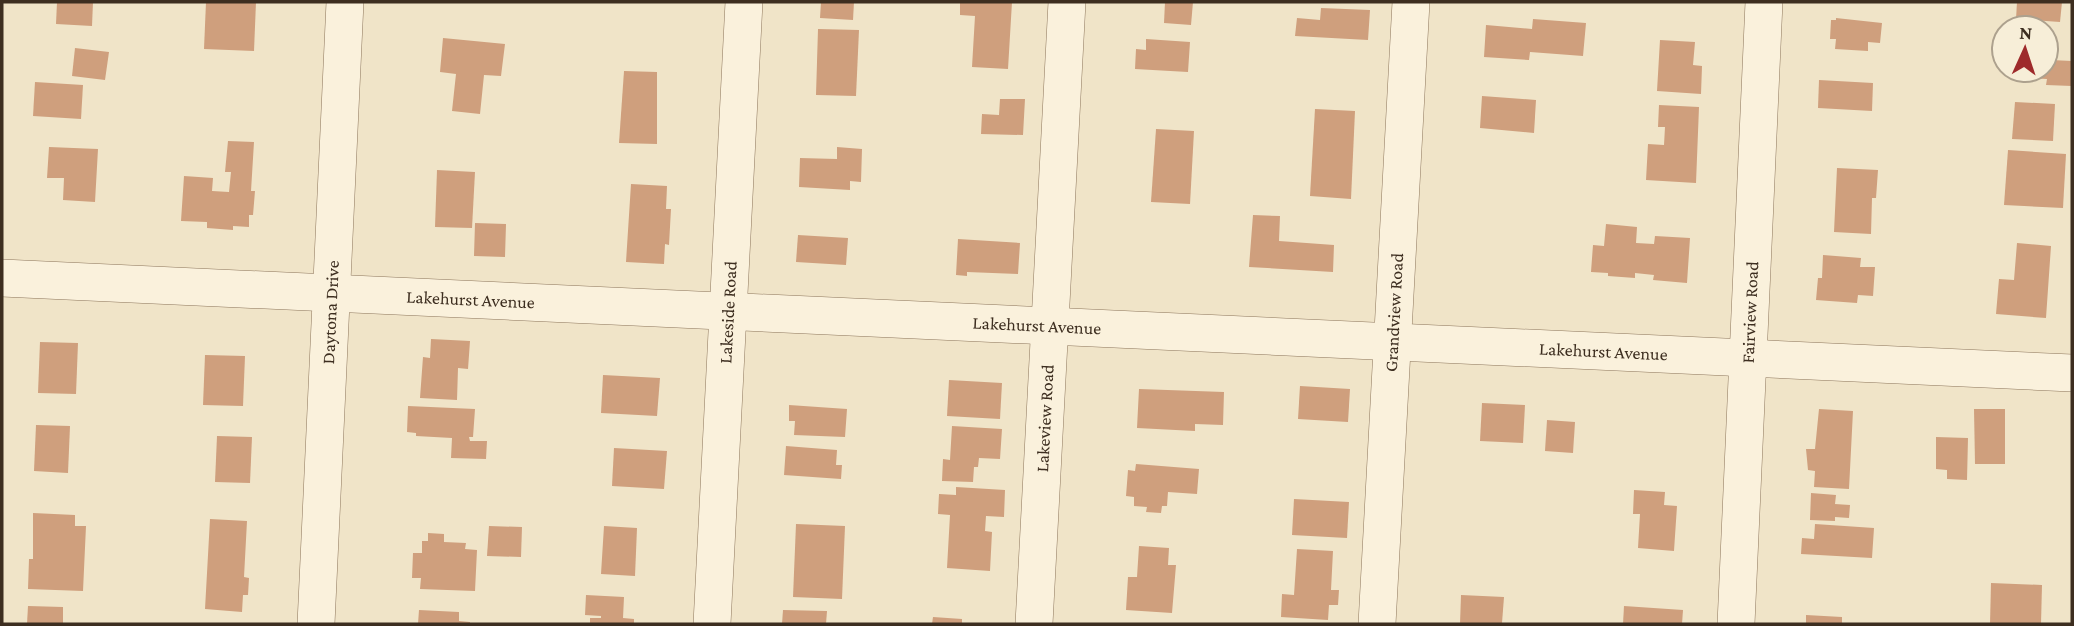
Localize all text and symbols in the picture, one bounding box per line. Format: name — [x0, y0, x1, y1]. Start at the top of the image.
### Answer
north arrow — [1990, 14, 2060, 84]
text: N — [2019, 22, 2033, 43]
street label: Grandview Road — [1381, 252, 1407, 372]
street label: Daytona Drive — [318, 260, 343, 365]
street label: Lakeside Road — [715, 260, 741, 364]
street label: Fairview Road — [1738, 260, 1762, 364]
street label: Lakehurst Avenue — [406, 287, 535, 312]
street label: Lakehurst Avenue — [972, 313, 1102, 338]
street label: Lakehurst Avenue — [1539, 339, 1668, 364]
street label: Lakeview Road — [1032, 363, 1058, 473]

